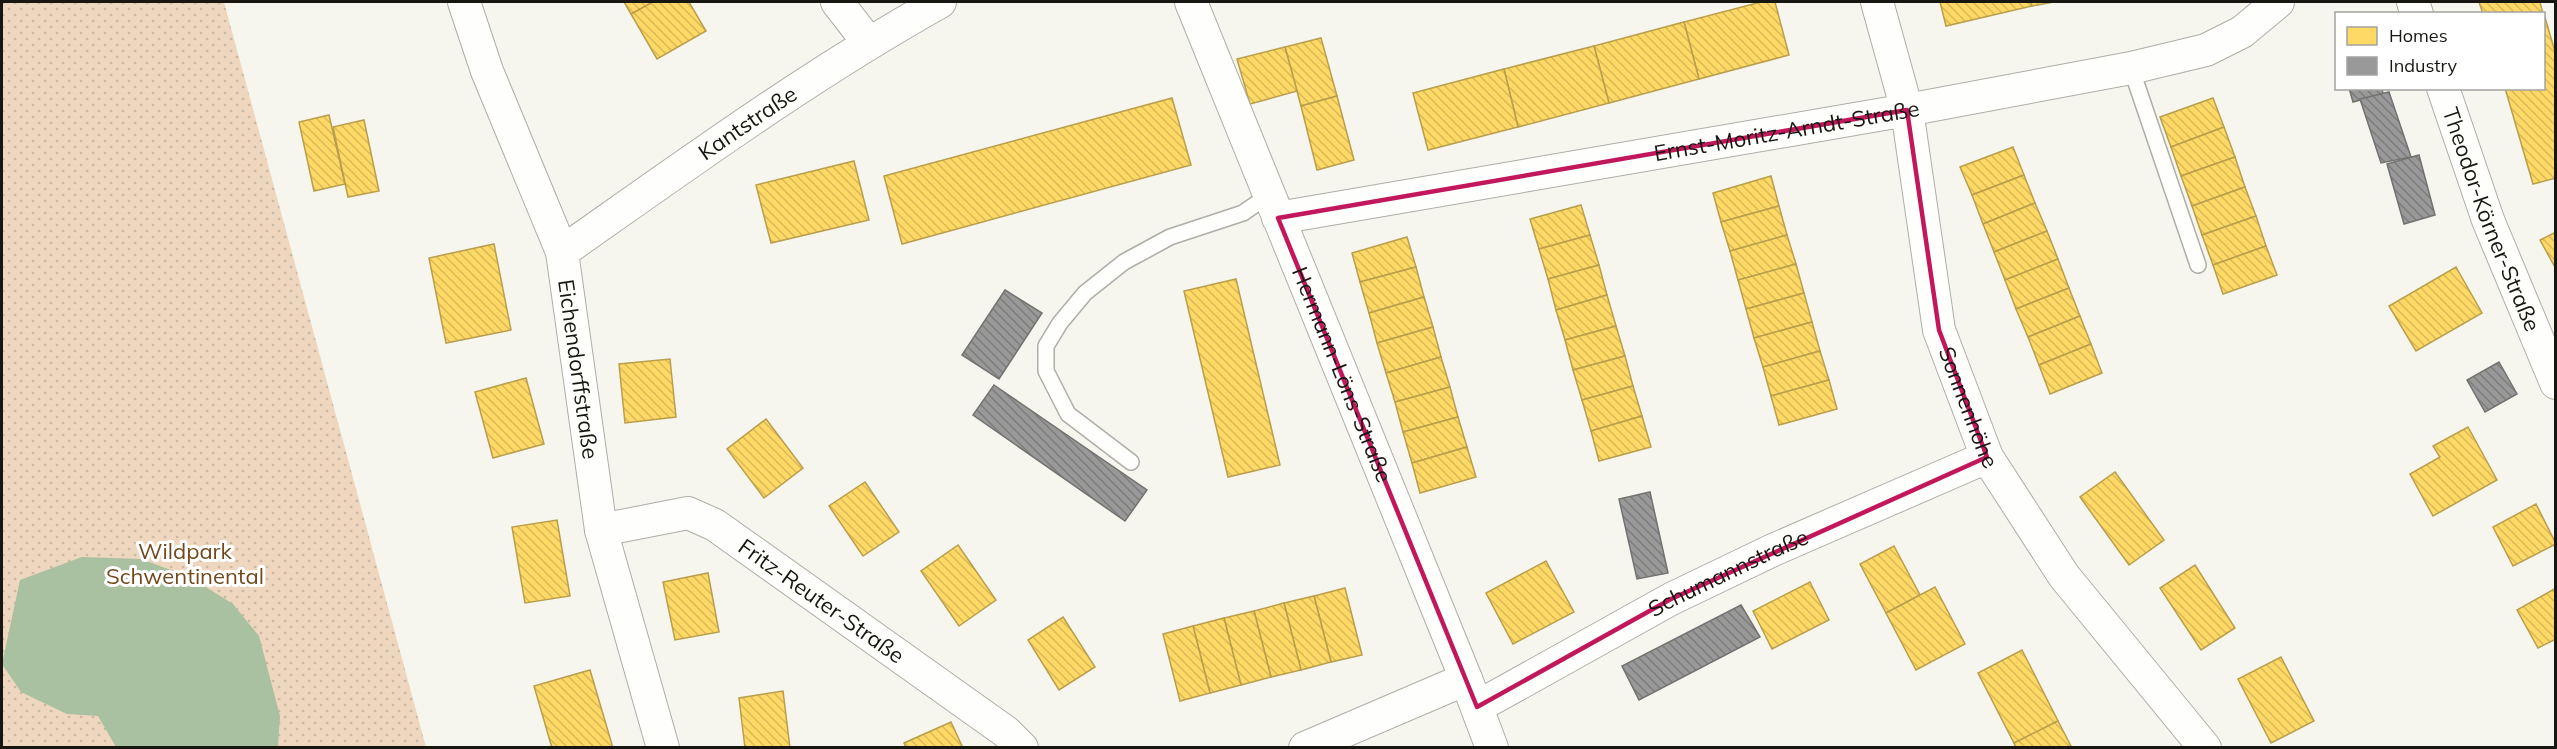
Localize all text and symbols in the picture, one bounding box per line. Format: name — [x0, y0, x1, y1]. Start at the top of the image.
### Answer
legend — [2335, 12, 2545, 90]
text: Homes — [2389, 24, 2448, 47]
text: Industry — [2389, 54, 2458, 77]
street label: Kantstraße — [693, 79, 802, 166]
street label: Ernst-Moritz-Arndt-Straße — [1652, 94, 1922, 167]
street label: Theodor-Körner-Straße — [2437, 104, 2547, 335]
street label: Hermann-Löns-Straße — [1286, 263, 1399, 486]
street label: Eichendorffstraße — [552, 278, 605, 461]
street label: Sonnenhöhe — [1933, 343, 2004, 473]
street label: Schumannstraße — [1643, 522, 1812, 623]
street label: Fritz-Reuter-Straße — [733, 532, 910, 669]
park label: Wildpark Schwentinental — [106, 537, 264, 590]

